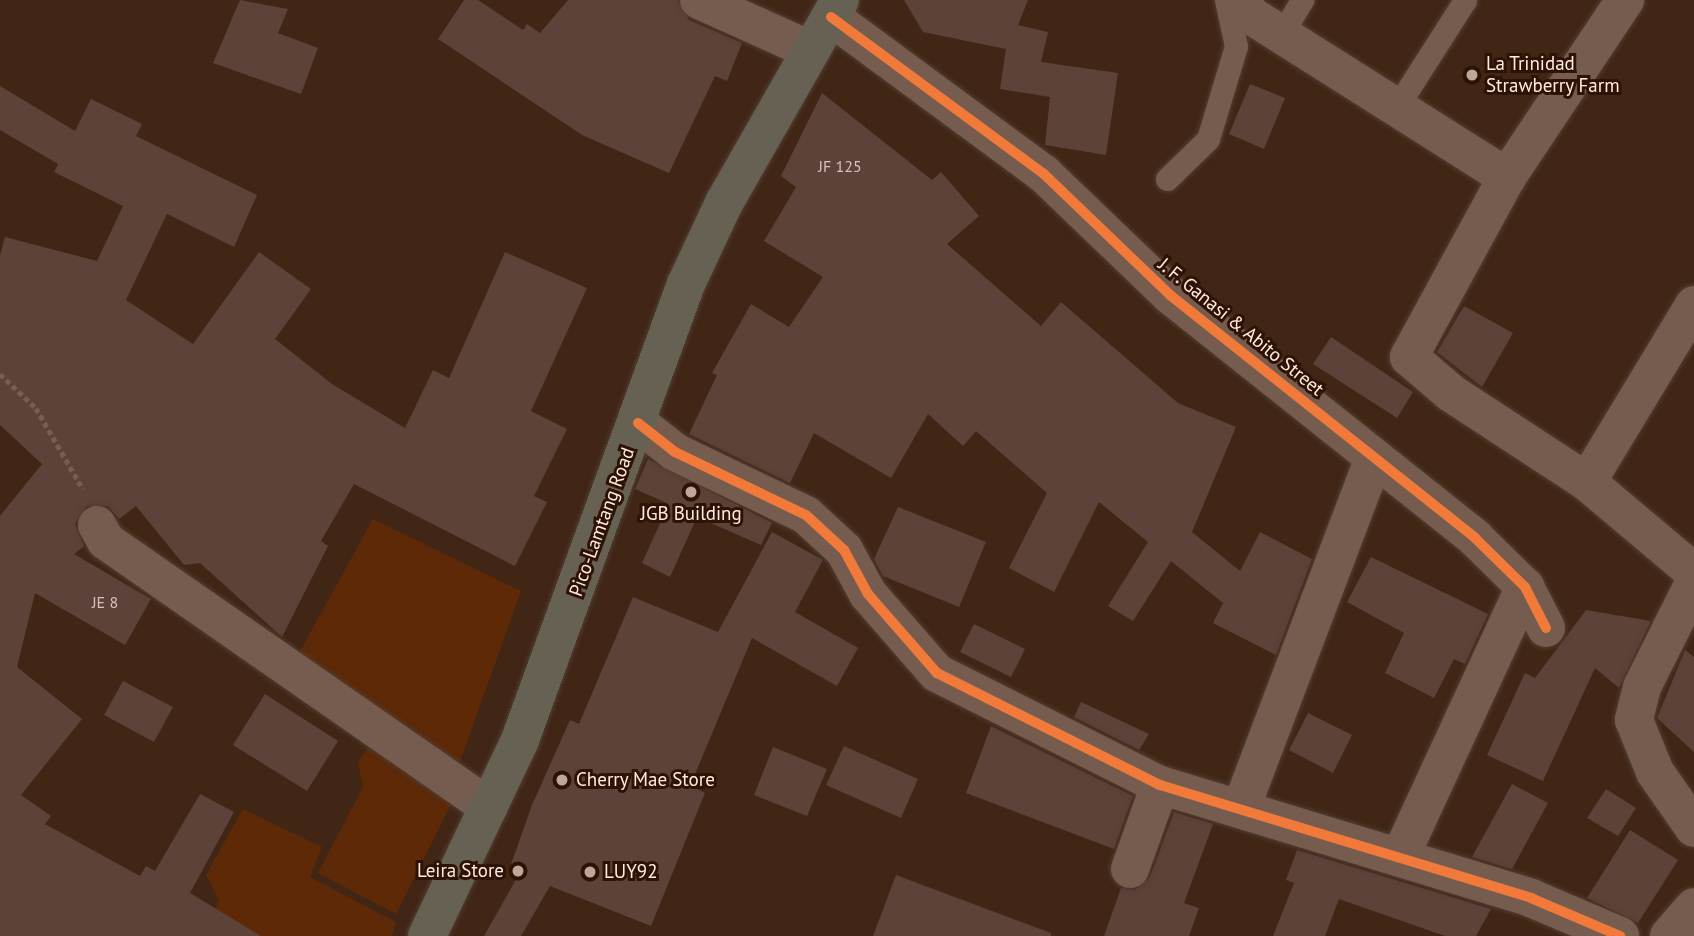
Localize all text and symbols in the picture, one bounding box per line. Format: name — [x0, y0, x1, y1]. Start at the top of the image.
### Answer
place label: La Trinidad Strawberry Farm — [1486, 53, 1620, 97]
marker: La Trinidad Strawberry Farm — [1464, 67, 1480, 83]
house number: JF 125 — [818, 156, 862, 176]
street label: J. F. Ganasi & Abito Street — [1152, 252, 1330, 402]
street label: Pico-Lamtang Road — [564, 444, 640, 600]
marker: JGB Building — [683, 484, 699, 500]
place label: JGB Building — [640, 503, 742, 525]
house number: JE 8 — [92, 592, 118, 612]
place label: Cherry Mae Store — [576, 769, 716, 791]
marker: Cherry Mae Store — [554, 772, 570, 788]
place label: Leira Store — [417, 860, 504, 882]
place label: LUY92 — [604, 861, 658, 883]
marker: Leira Store — [510, 863, 526, 879]
marker: LUY92 — [582, 864, 598, 880]

